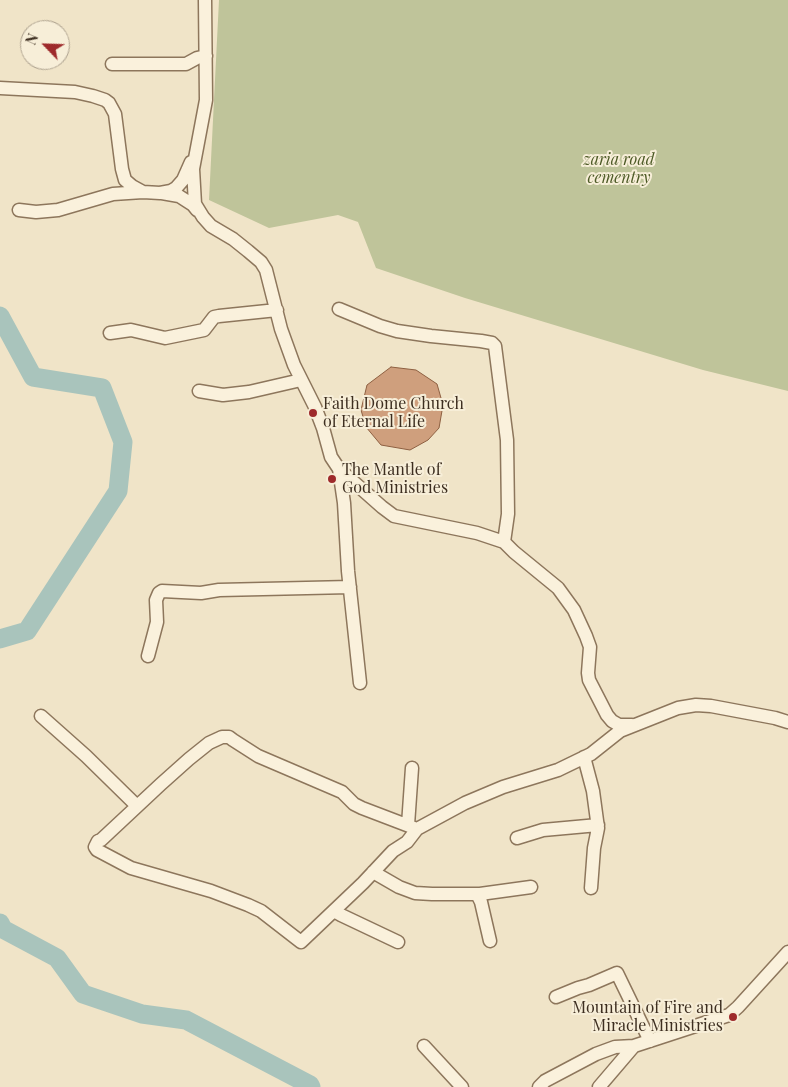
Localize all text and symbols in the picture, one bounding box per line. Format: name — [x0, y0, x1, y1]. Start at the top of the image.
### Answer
north arrow — [20, 20, 70, 70]
text: N — [21, 31, 42, 48]
park label: zaria road cementry — [584, 150, 654, 188]
place label: Faith Dome Church of Eternal Life — [323, 394, 464, 432]
marker: Faith Dome Church of Eternal Life — [307, 407, 319, 419]
place label: The Mantle of God Ministries — [342, 460, 448, 498]
marker: The Mantle of God Ministries — [326, 473, 338, 485]
place label: Mountain of Fire and Miracle Ministries — [572, 998, 723, 1036]
marker: Mountain of Fire and Miracle Ministries — [727, 1011, 739, 1023]

